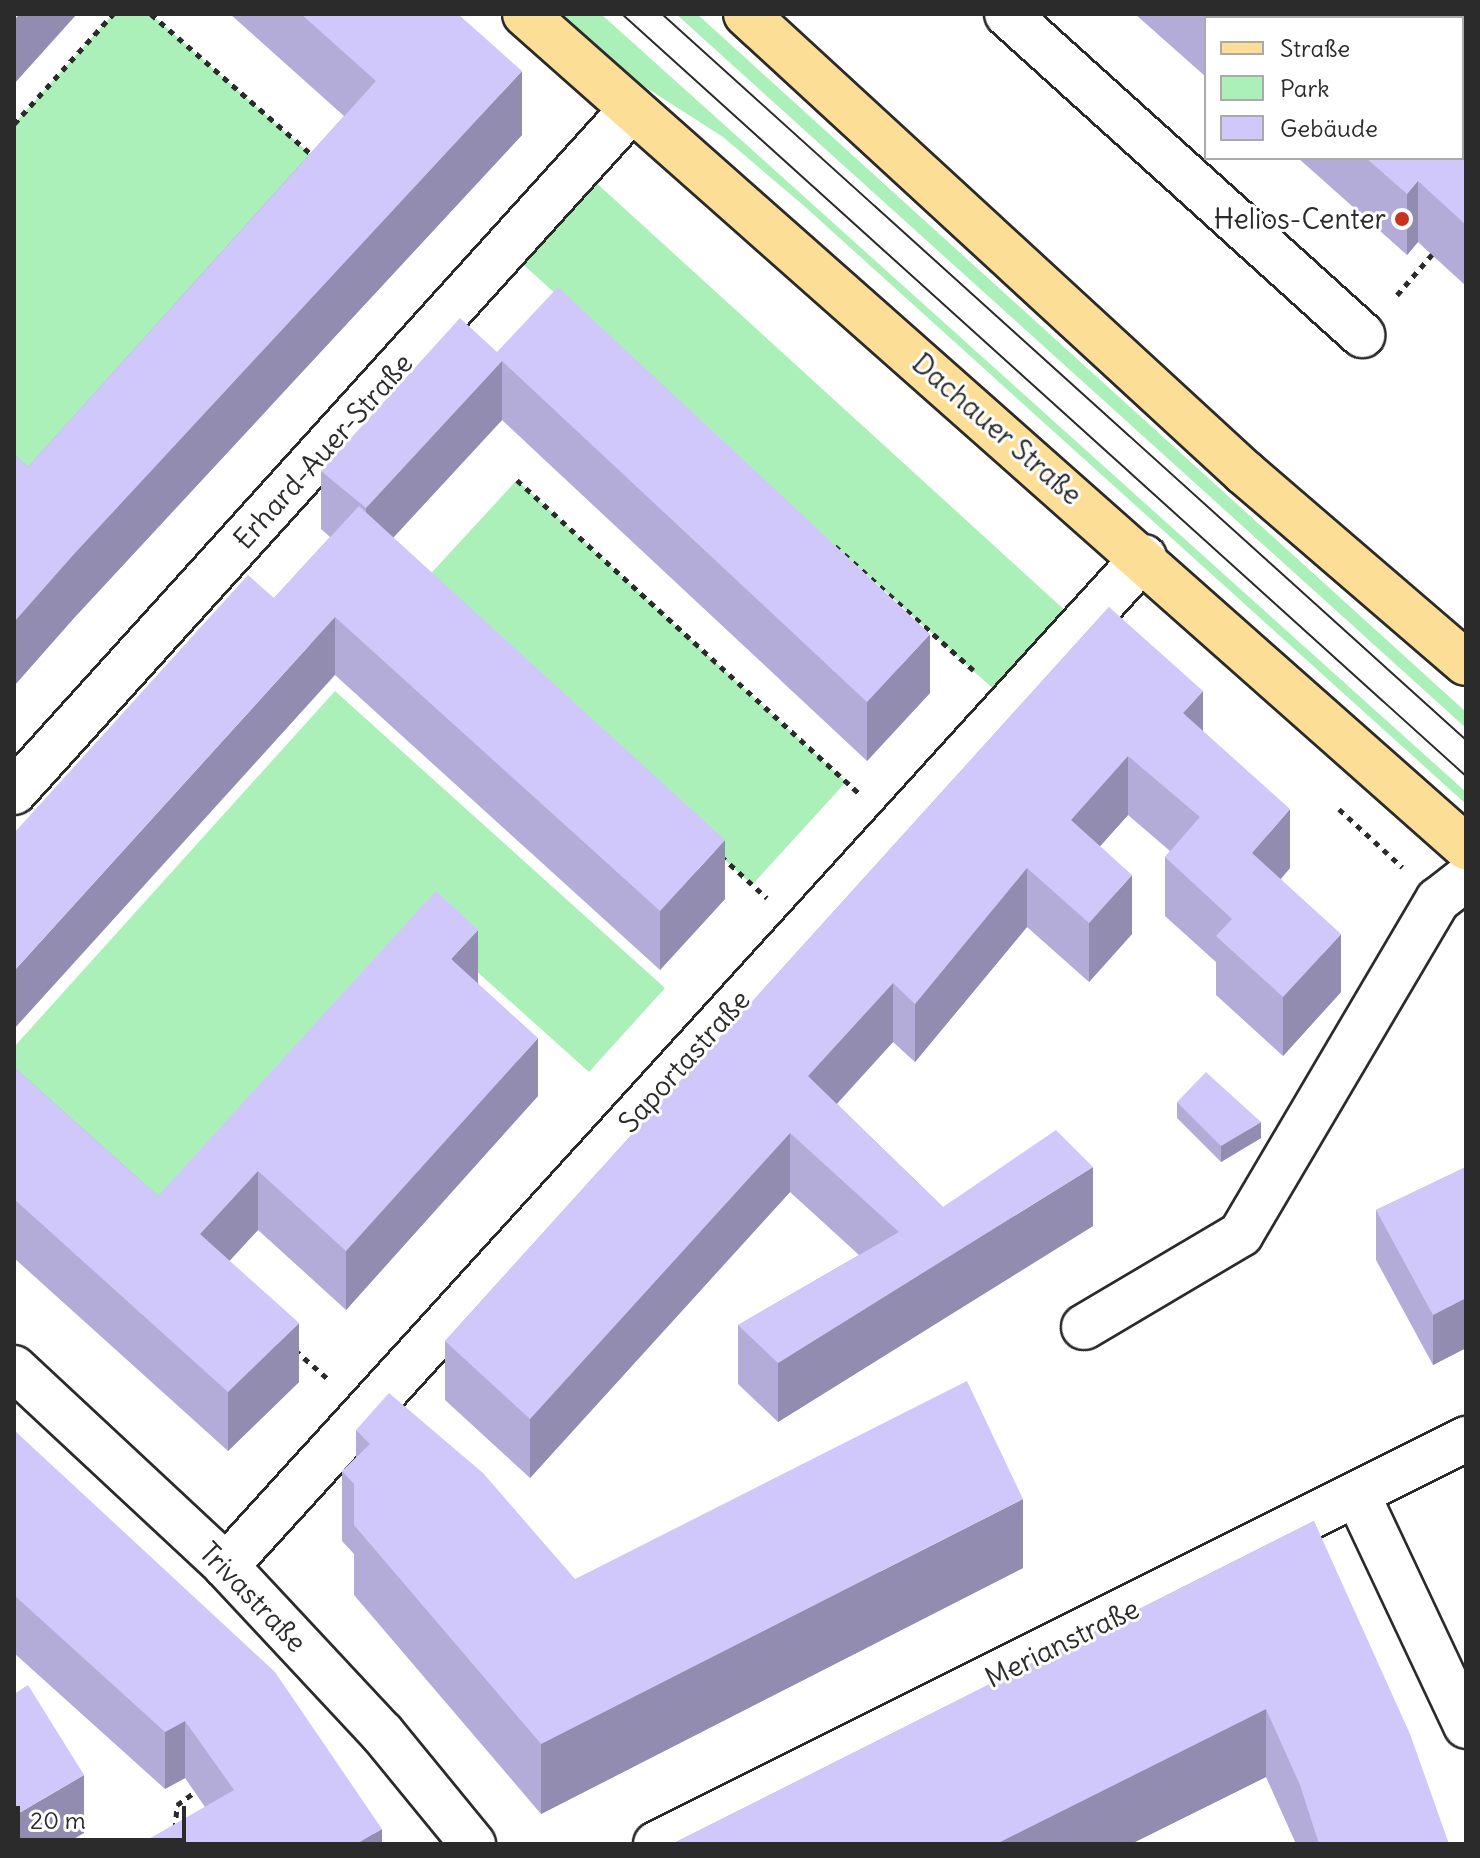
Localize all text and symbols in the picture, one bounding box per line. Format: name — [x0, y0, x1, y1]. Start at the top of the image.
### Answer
legend — [1204, 16, 1464, 160]
text: Straße — [1280, 33, 1350, 63]
text: Park — [1280, 73, 1330, 103]
text: Gebäude — [1280, 113, 1378, 143]
place label: Helios-Center — [1214, 202, 1386, 236]
marker: Helios-Center — [1393, 210, 1411, 228]
street label: Erhard-Auer-Straße — [226, 346, 420, 556]
street label: Dachauer Straße — [905, 346, 1089, 512]
street label: Saportastraße — [611, 983, 757, 1139]
street label: Trivastraße — [192, 1535, 314, 1659]
street label: Merianstraße — [980, 1591, 1144, 1695]
scale bar — [20, 1790, 190, 1840]
text: 20 m — [30, 1805, 86, 1835]

